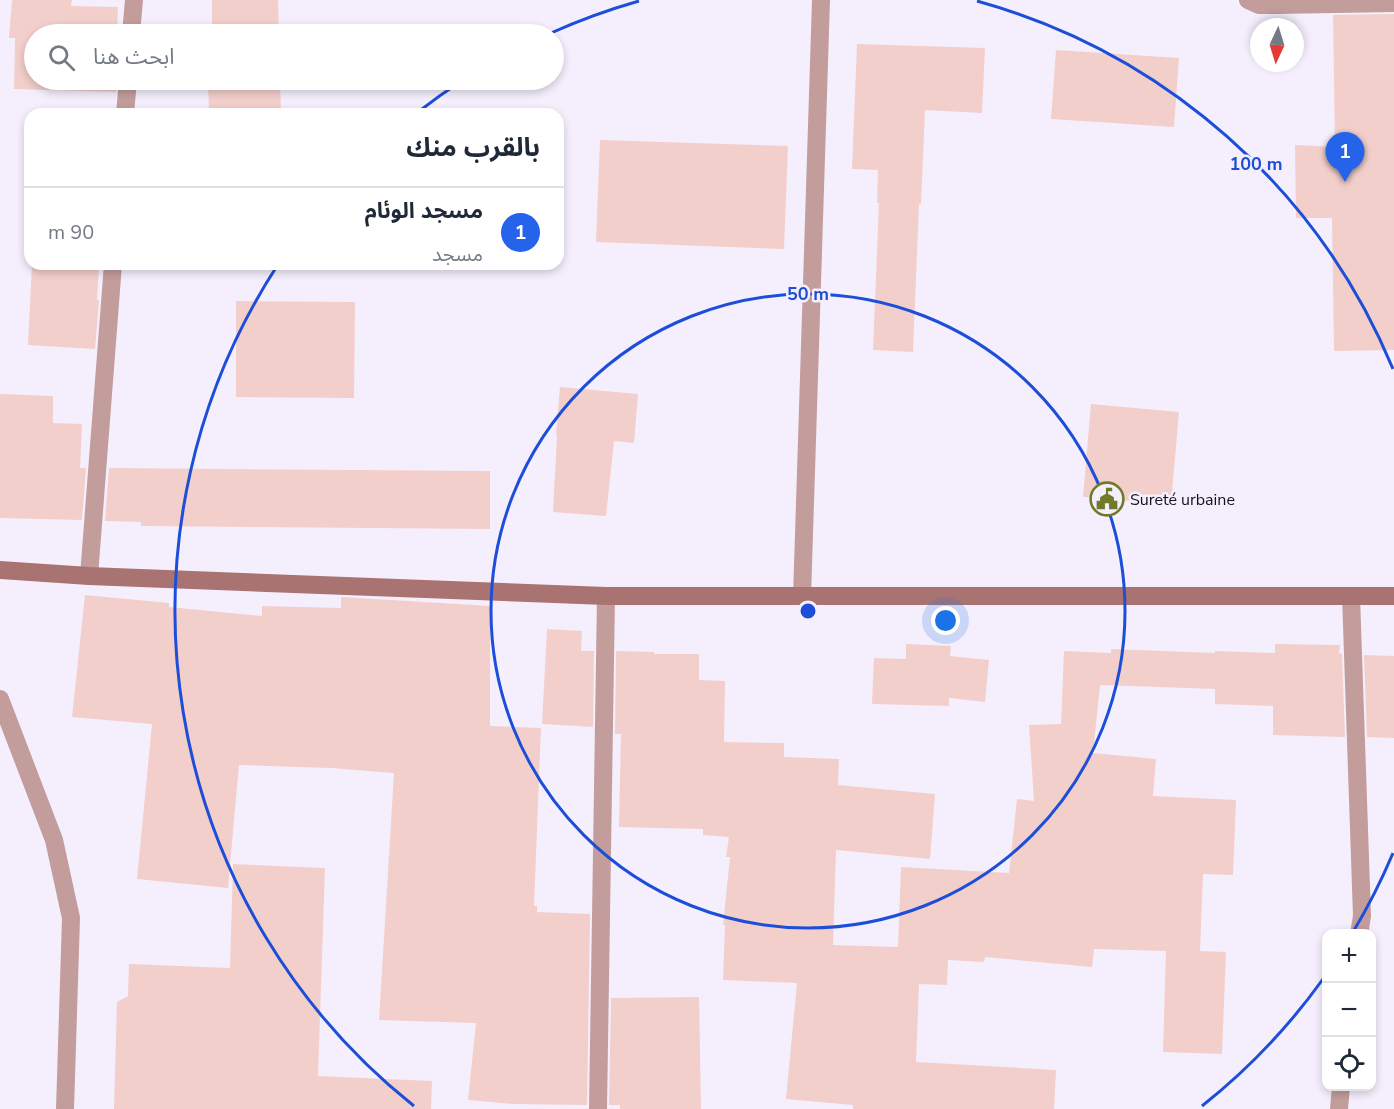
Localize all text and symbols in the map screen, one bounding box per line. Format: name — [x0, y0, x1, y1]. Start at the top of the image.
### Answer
north arrow — [1250, 18, 1304, 72]
search box — [24, 24, 564, 90]
icon: search — [45, 41, 78, 74]
text: ابحث هنا — [93, 42, 174, 72]
text: بالقرب منك — [406, 130, 540, 165]
pin: 1 — [1326, 132, 1364, 182]
text: 100 m — [1229, 152, 1283, 176]
text: مسجد الوئام — [365, 196, 483, 226]
text: 90 m — [48, 219, 94, 246]
text: 1 — [515, 219, 527, 246]
text: مسجد — [432, 241, 483, 268]
text: 50 m — [787, 282, 829, 306]
public building icon: Sureté urbaine — [1089, 481, 1125, 517]
place label: Sureté urbaine — [1130, 489, 1235, 511]
centre of rings — [798, 601, 818, 621]
your location — [931, 606, 960, 635]
map controls — [1322, 929, 1376, 1091]
button: + — [1322, 929, 1376, 983]
button: − — [1322, 983, 1376, 1037]
button: locate — [1322, 1037, 1376, 1091]

